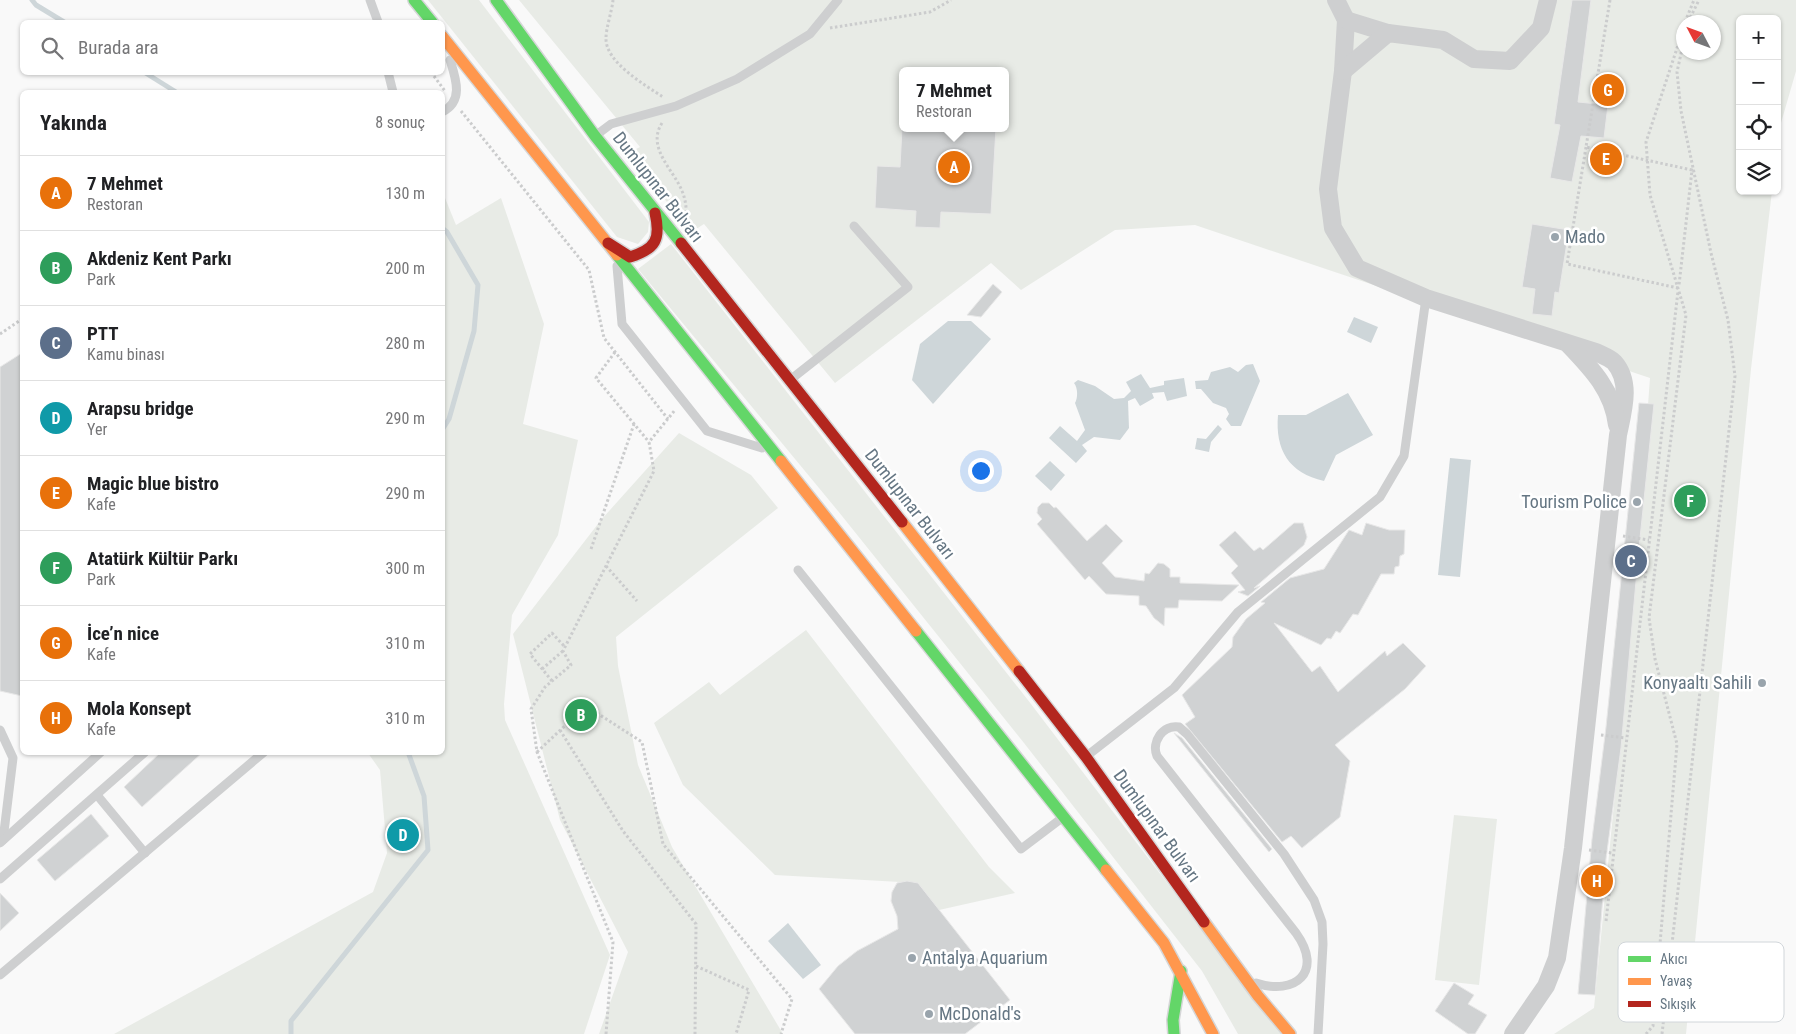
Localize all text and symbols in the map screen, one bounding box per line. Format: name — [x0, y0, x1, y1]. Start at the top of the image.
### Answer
north arrow — [1676, 15, 1721, 60]
map controls — [1736, 15, 1781, 195]
button: + — [1736, 15, 1781, 60]
search box — [20, 20, 445, 75]
icon: search — [38, 34, 66, 62]
text: Burada ara — [78, 36, 159, 59]
button: − — [1736, 60, 1781, 105]
popup — [899, 67, 1009, 132]
pin: G — [1592, 71, 1624, 109]
text: 7 Mehmet — [916, 79, 992, 102]
text: Restoran — [916, 102, 972, 121]
button: locate — [1736, 105, 1781, 150]
text: Yakında — [40, 111, 107, 135]
text: 8 sonuç — [375, 113, 425, 132]
street label: Dumlupınar Bulvarı — [609, 127, 708, 246]
pin: E — [1590, 140, 1622, 178]
pin: A — [938, 148, 970, 186]
button: layers — [1736, 150, 1781, 195]
text: 7 Mehmet — [87, 172, 163, 195]
text: A — [51, 184, 61, 203]
text: 130 m — [386, 184, 425, 203]
text: Restoran — [87, 195, 143, 214]
place label: Mado — [1565, 226, 1605, 247]
marker: Mado — [1549, 231, 1561, 243]
text: Akdeniz Kent Parkı — [87, 247, 232, 270]
text: B — [52, 259, 60, 278]
text: 200 m — [386, 259, 425, 278]
text: Park — [87, 270, 116, 289]
text: PTT — [87, 322, 119, 345]
text: C — [51, 334, 61, 353]
text: 280 m — [386, 334, 425, 353]
text: Kamu binası — [87, 345, 165, 364]
text: Arapsu bridge — [87, 397, 194, 420]
text: D — [51, 409, 61, 428]
text: 290 m — [386, 409, 425, 428]
text: Yer — [87, 420, 107, 439]
street label: Dumlupınar Bulvarı — [861, 444, 960, 563]
your location — [968, 458, 994, 484]
text: Magic blue bistro — [87, 472, 219, 495]
pin: F — [1674, 482, 1706, 520]
text: E — [52, 484, 60, 503]
text: 290 m — [386, 484, 425, 503]
place label: Tourism Police — [1521, 491, 1627, 512]
text: Kafe — [87, 495, 116, 514]
marker: Tourism Police — [1631, 496, 1643, 508]
pin: C — [1615, 542, 1647, 580]
text: Atatürk Kültür Parkı — [87, 547, 238, 570]
text: F — [52, 559, 60, 578]
text: 300 m — [386, 559, 425, 578]
text: Park — [87, 570, 116, 589]
text: İce’n nice — [87, 622, 159, 645]
text: G — [51, 634, 61, 653]
text: 310 m — [386, 634, 425, 653]
text: Kafe — [87, 645, 116, 664]
place label: Konyaaltı Sahili — [1643, 672, 1752, 693]
marker: Konyaaltı Sahili — [1756, 677, 1768, 689]
pin: B — [565, 696, 597, 734]
text: Mola Konsept — [87, 697, 191, 720]
text: H — [51, 709, 61, 728]
text: 310 m — [386, 709, 425, 728]
text: Kafe — [87, 720, 116, 739]
street label: Dumlupınar Bulvarı — [1110, 765, 1205, 886]
pin: D — [387, 816, 419, 854]
pin: H — [1581, 862, 1613, 900]
legend — [1618, 942, 1784, 1022]
place label: Antalya Aquarium — [922, 947, 1048, 968]
text: Akıcı — [1660, 951, 1687, 967]
marker: Antalya Aquarium — [906, 952, 918, 964]
text: Yavaş — [1660, 973, 1692, 989]
text: Sıkışık — [1660, 996, 1697, 1012]
place label: McDonald's — [939, 1003, 1021, 1024]
marker: McDonald's — [923, 1008, 935, 1020]

